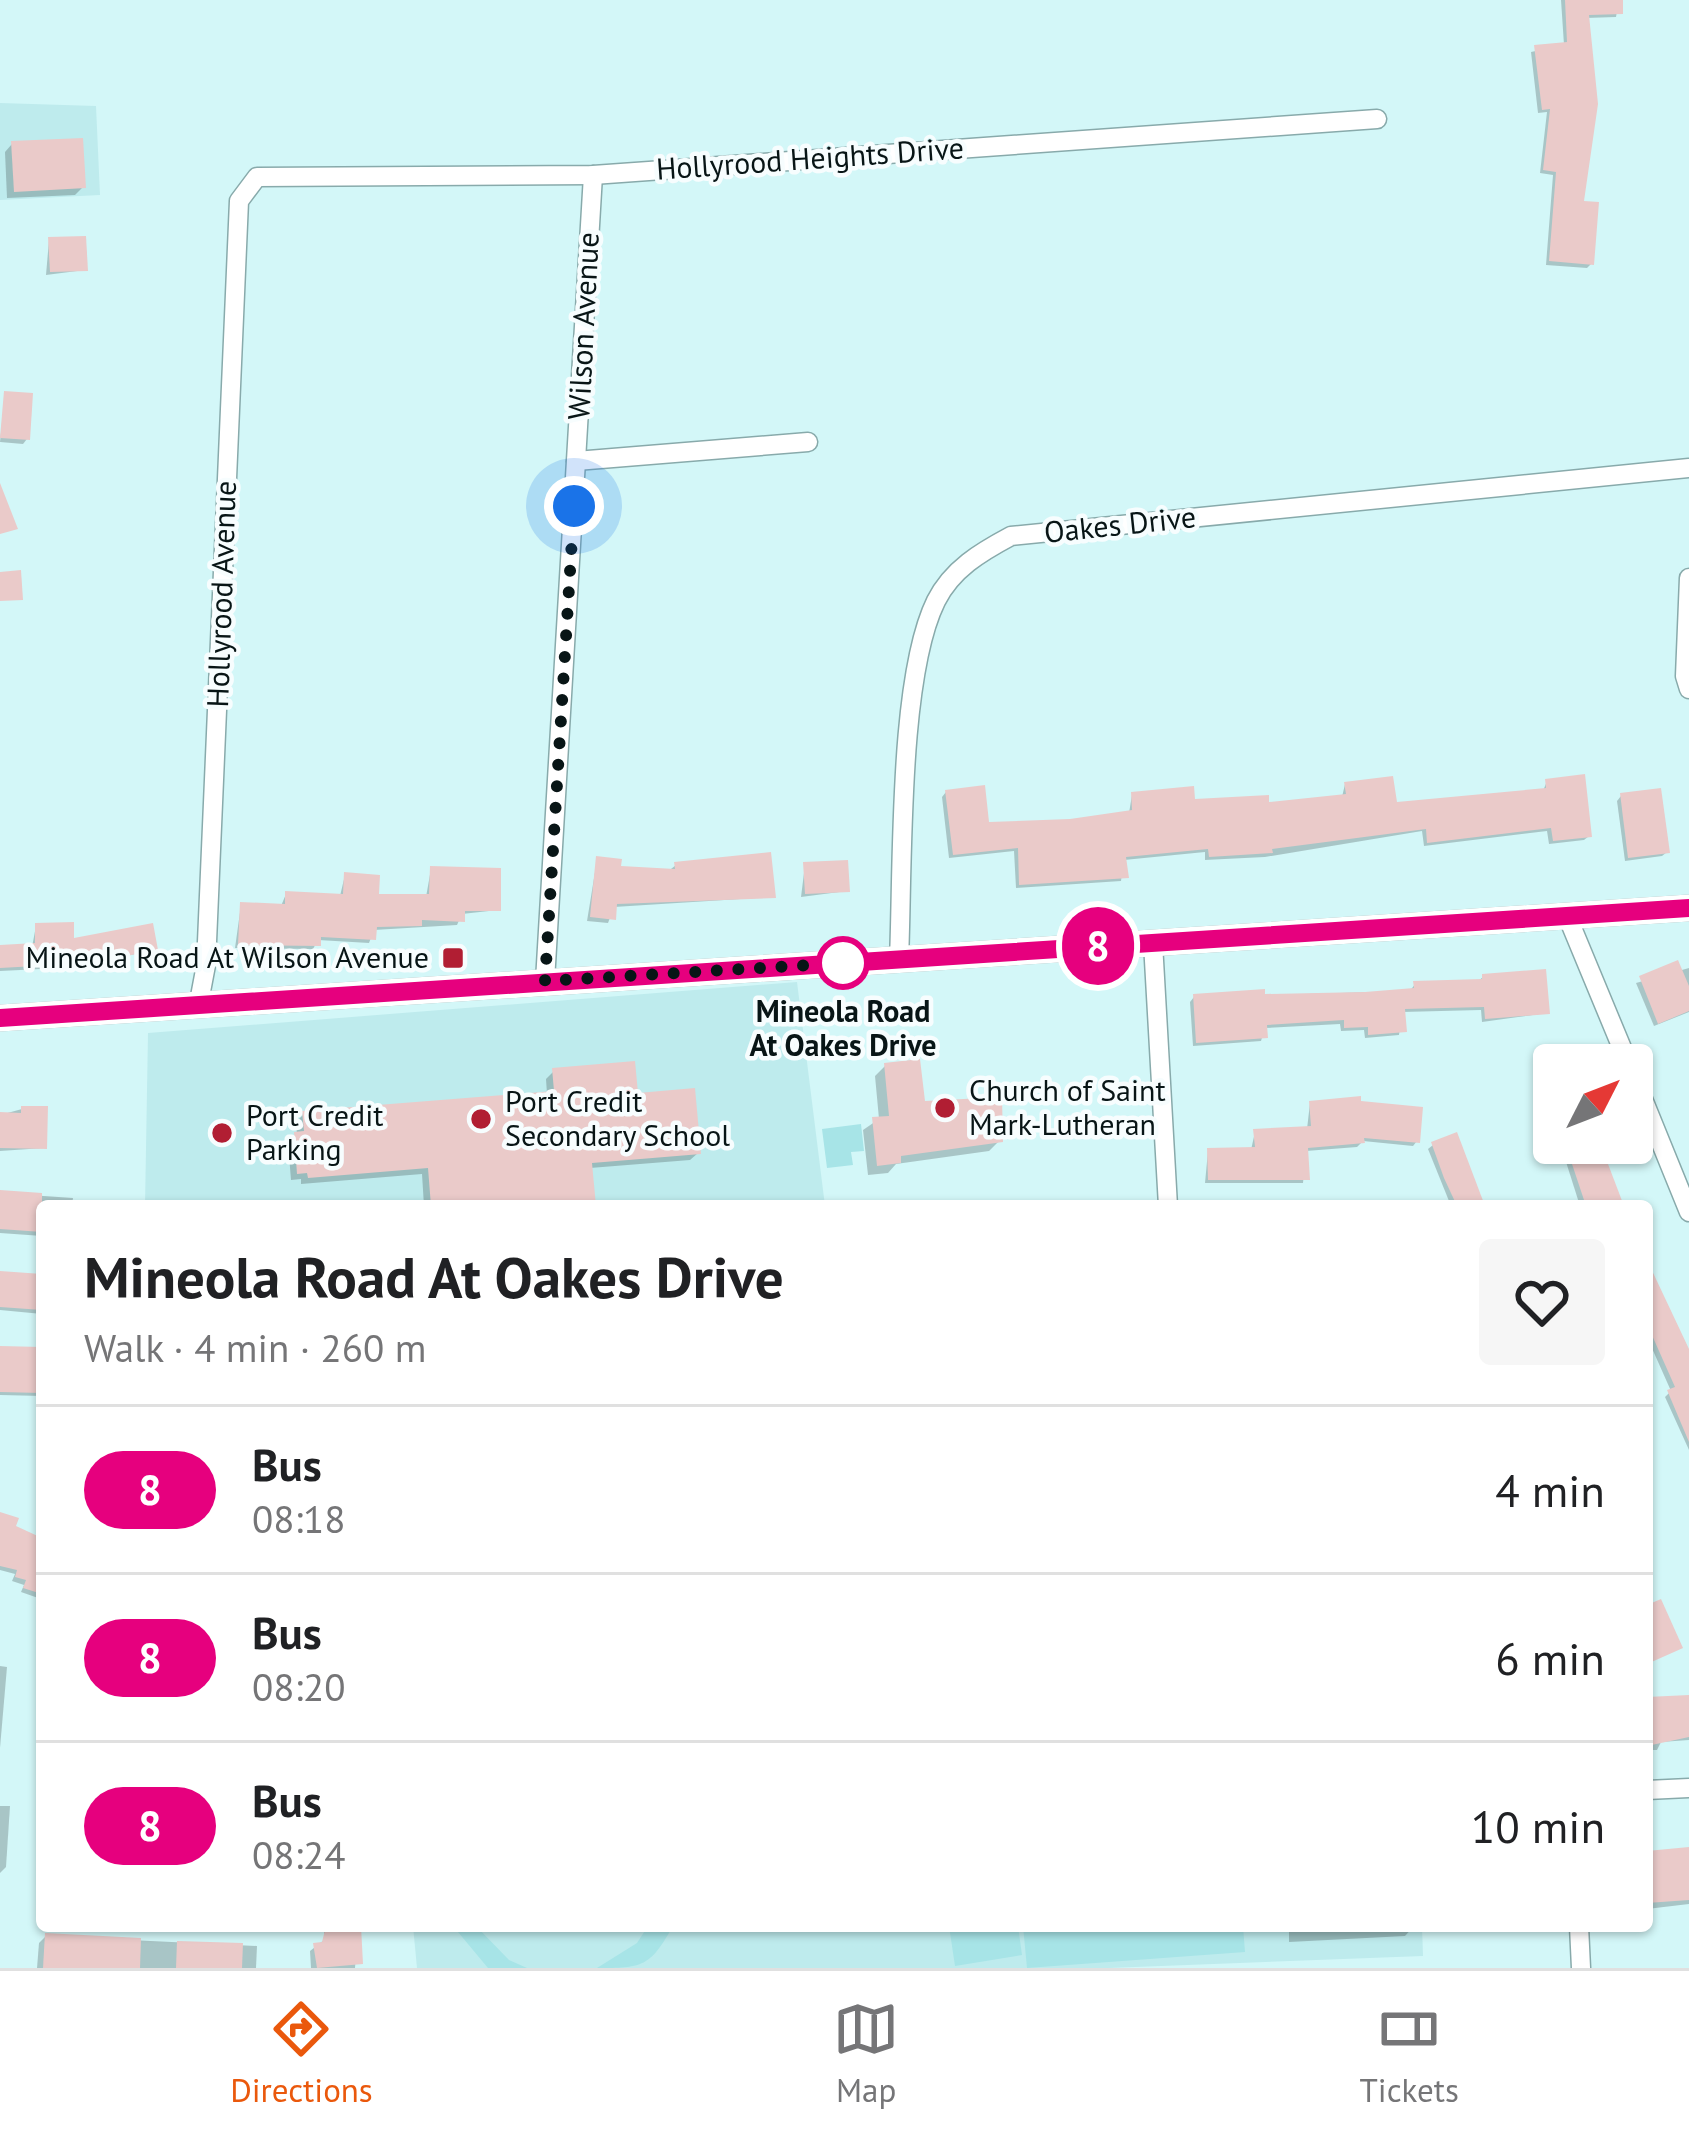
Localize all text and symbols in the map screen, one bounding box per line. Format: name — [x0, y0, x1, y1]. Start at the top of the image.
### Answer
street label: Hollyrood Heights Drive — [655, 127, 965, 188]
street label: Wilson Avenue — [558, 231, 607, 421]
your location — [544, 476, 604, 536]
street label: Hollyrood Avenue — [197, 480, 244, 708]
street label: Oakes Drive — [1042, 496, 1198, 551]
line badge: 8 — [1059, 907, 1137, 985]
text: 8 — [1086, 918, 1110, 973]
place label: Mineola Road At Wilson Avenue — [25, 937, 429, 976]
marker: Mineola Road At Oakes Drive — [818, 938, 868, 988]
marker: Mineola Road At Wilson Avenue — [440, 945, 466, 971]
place label: Mineola Road At Oakes Drive — [749, 991, 937, 1064]
north arrow — [1533, 1044, 1653, 1164]
map controls — [1533, 1044, 1653, 1164]
place label: Church of Saint Mark-Lutheran — [969, 1070, 1166, 1143]
place label: Port Credit Secondary School — [505, 1081, 730, 1154]
place label: Port Credit Parking — [246, 1095, 383, 1168]
marker: Church of Saint Mark-Lutheran — [932, 1095, 958, 1121]
marker: Port Credit Secondary School — [468, 1106, 494, 1132]
marker: Port Credit Parking — [209, 1120, 235, 1146]
button: heart — [1479, 1239, 1605, 1365]
text: Mineola Road At Oakes Drive — [84, 1240, 784, 1314]
text: Walk · 4 min · 260 m — [84, 1322, 426, 1373]
text: Bus — [252, 1435, 322, 1493]
text: 4 min — [1495, 1461, 1605, 1519]
text: 8 — [138, 1462, 162, 1517]
text: 08:18 — [252, 1493, 346, 1544]
text: Bus — [252, 1603, 322, 1661]
text: 6 min — [1495, 1629, 1605, 1687]
text: 8 — [138, 1630, 162, 1685]
text: 08:20 — [252, 1661, 346, 1712]
text: Bus — [252, 1771, 322, 1829]
text: 10 min — [1471, 1797, 1605, 1855]
text: 8 — [138, 1798, 162, 1853]
text: 08:24 — [252, 1829, 346, 1880]
tab: Directions — [230, 1996, 373, 2111]
tab: Map — [833, 1996, 899, 2111]
tab: Tickets — [1359, 1996, 1459, 2111]

